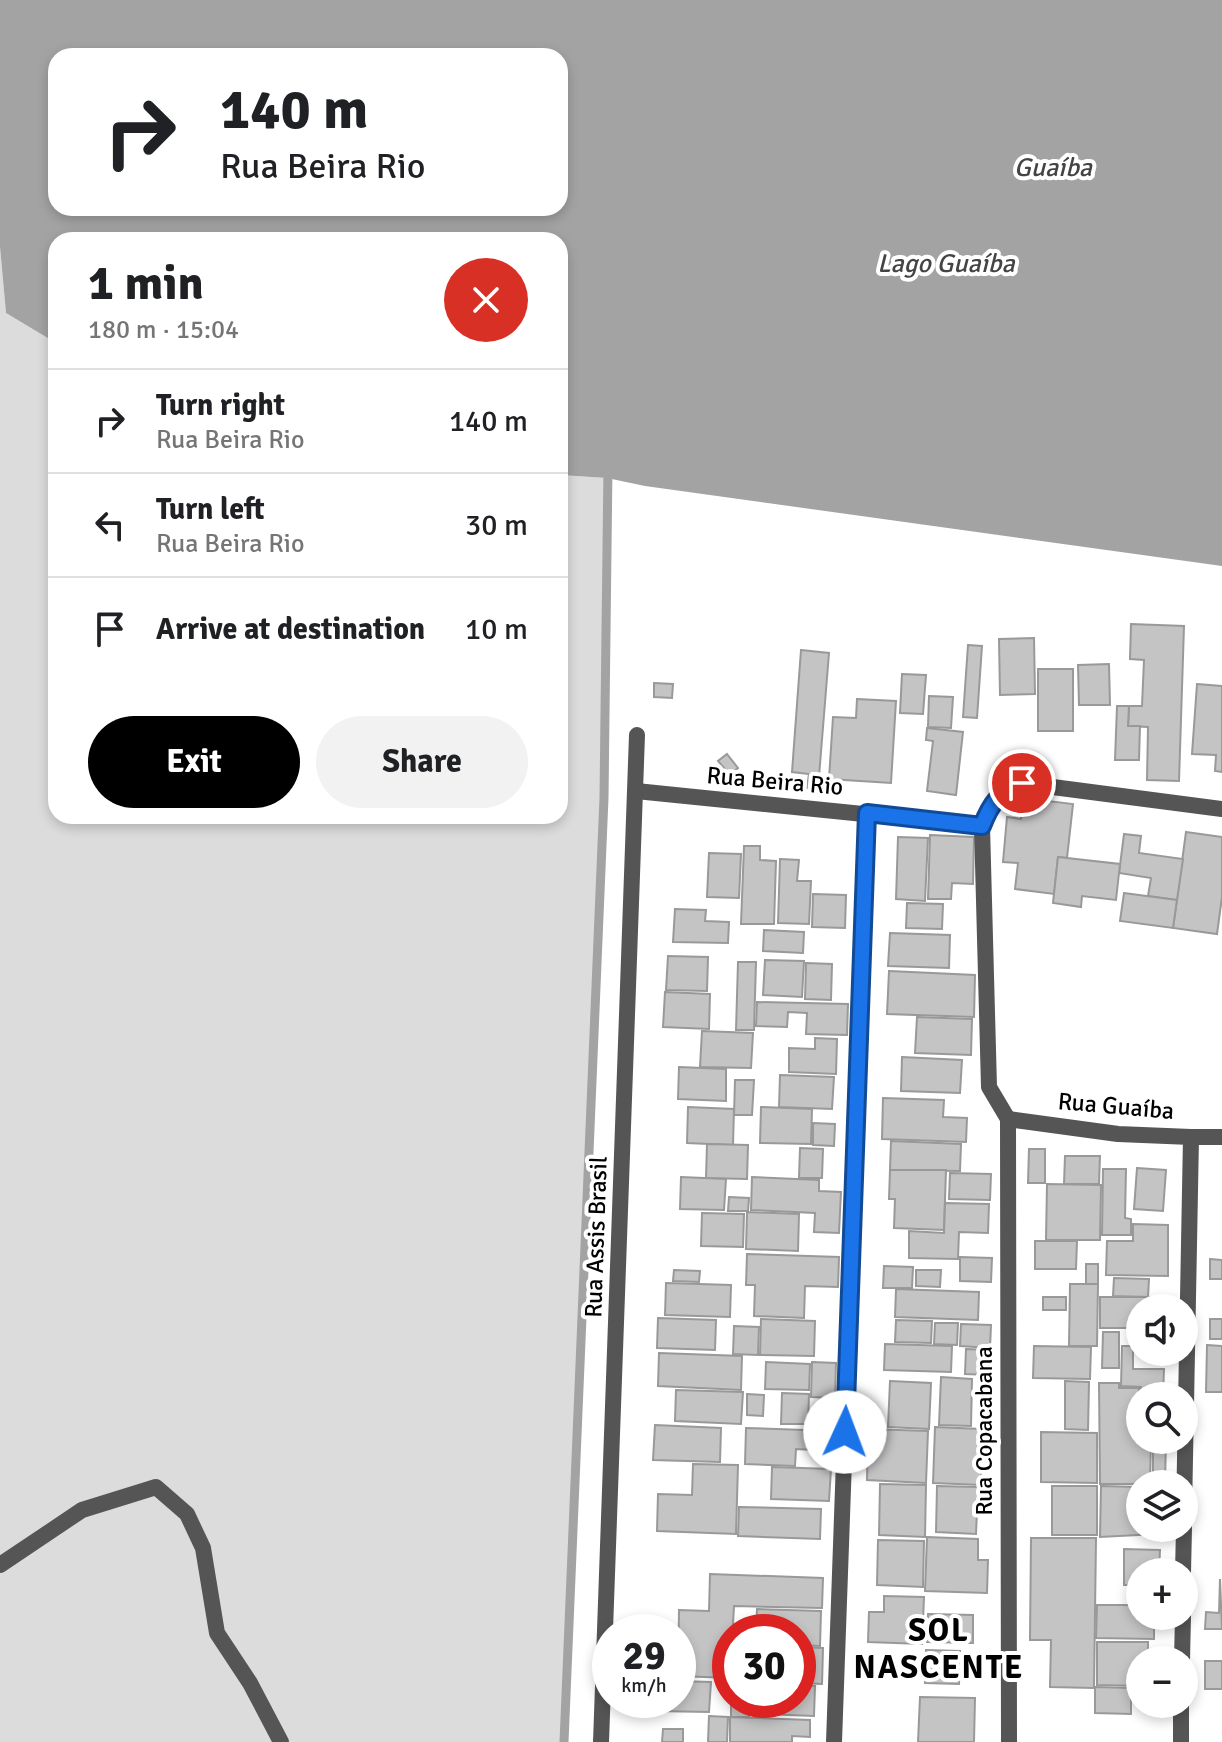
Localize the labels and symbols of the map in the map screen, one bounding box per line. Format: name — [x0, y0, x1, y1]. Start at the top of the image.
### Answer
water label: Guaíba — [1014, 152, 1093, 184]
water label: Lago Guaíba — [877, 248, 1016, 280]
pin — [988, 749, 1056, 817]
street label: Rua Beira Rio — [705, 760, 845, 802]
street label: Rua Guaíba — [1057, 1086, 1175, 1126]
street label: Rua Assis Brasil — [578, 1156, 614, 1318]
street label: Rua Copacabana — [969, 1346, 999, 1516]
position arrow — [803, 1390, 887, 1474]
district label: SOL NASCENTE — [854, 1611, 1024, 1687]
speed limit sign: 30 — [712, 1614, 816, 1718]

